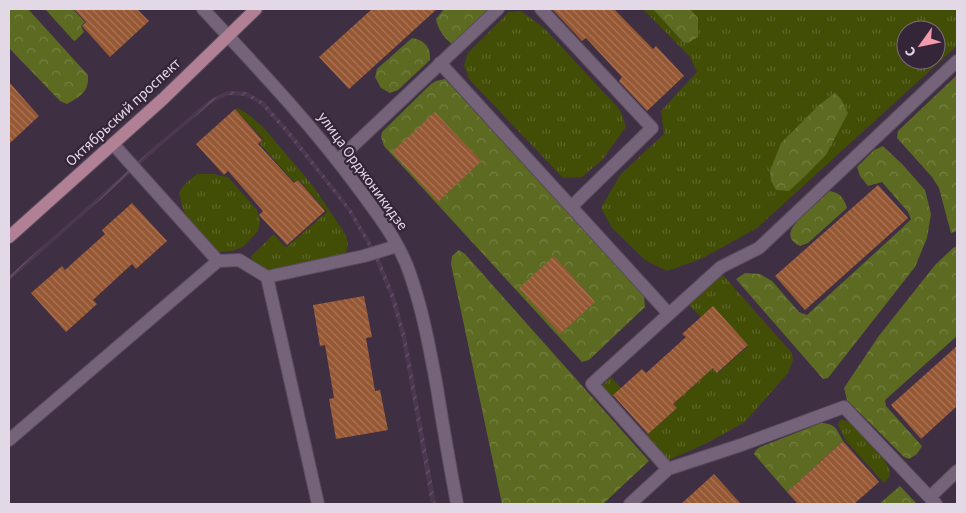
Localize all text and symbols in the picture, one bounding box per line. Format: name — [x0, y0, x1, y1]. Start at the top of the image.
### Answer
north arrow — [896, 20, 946, 70]
text: С — [900, 43, 922, 60]
street label: Октябрьский проспект — [61, 53, 186, 171]
street label: улица Орджоникидзе — [312, 108, 413, 235]

